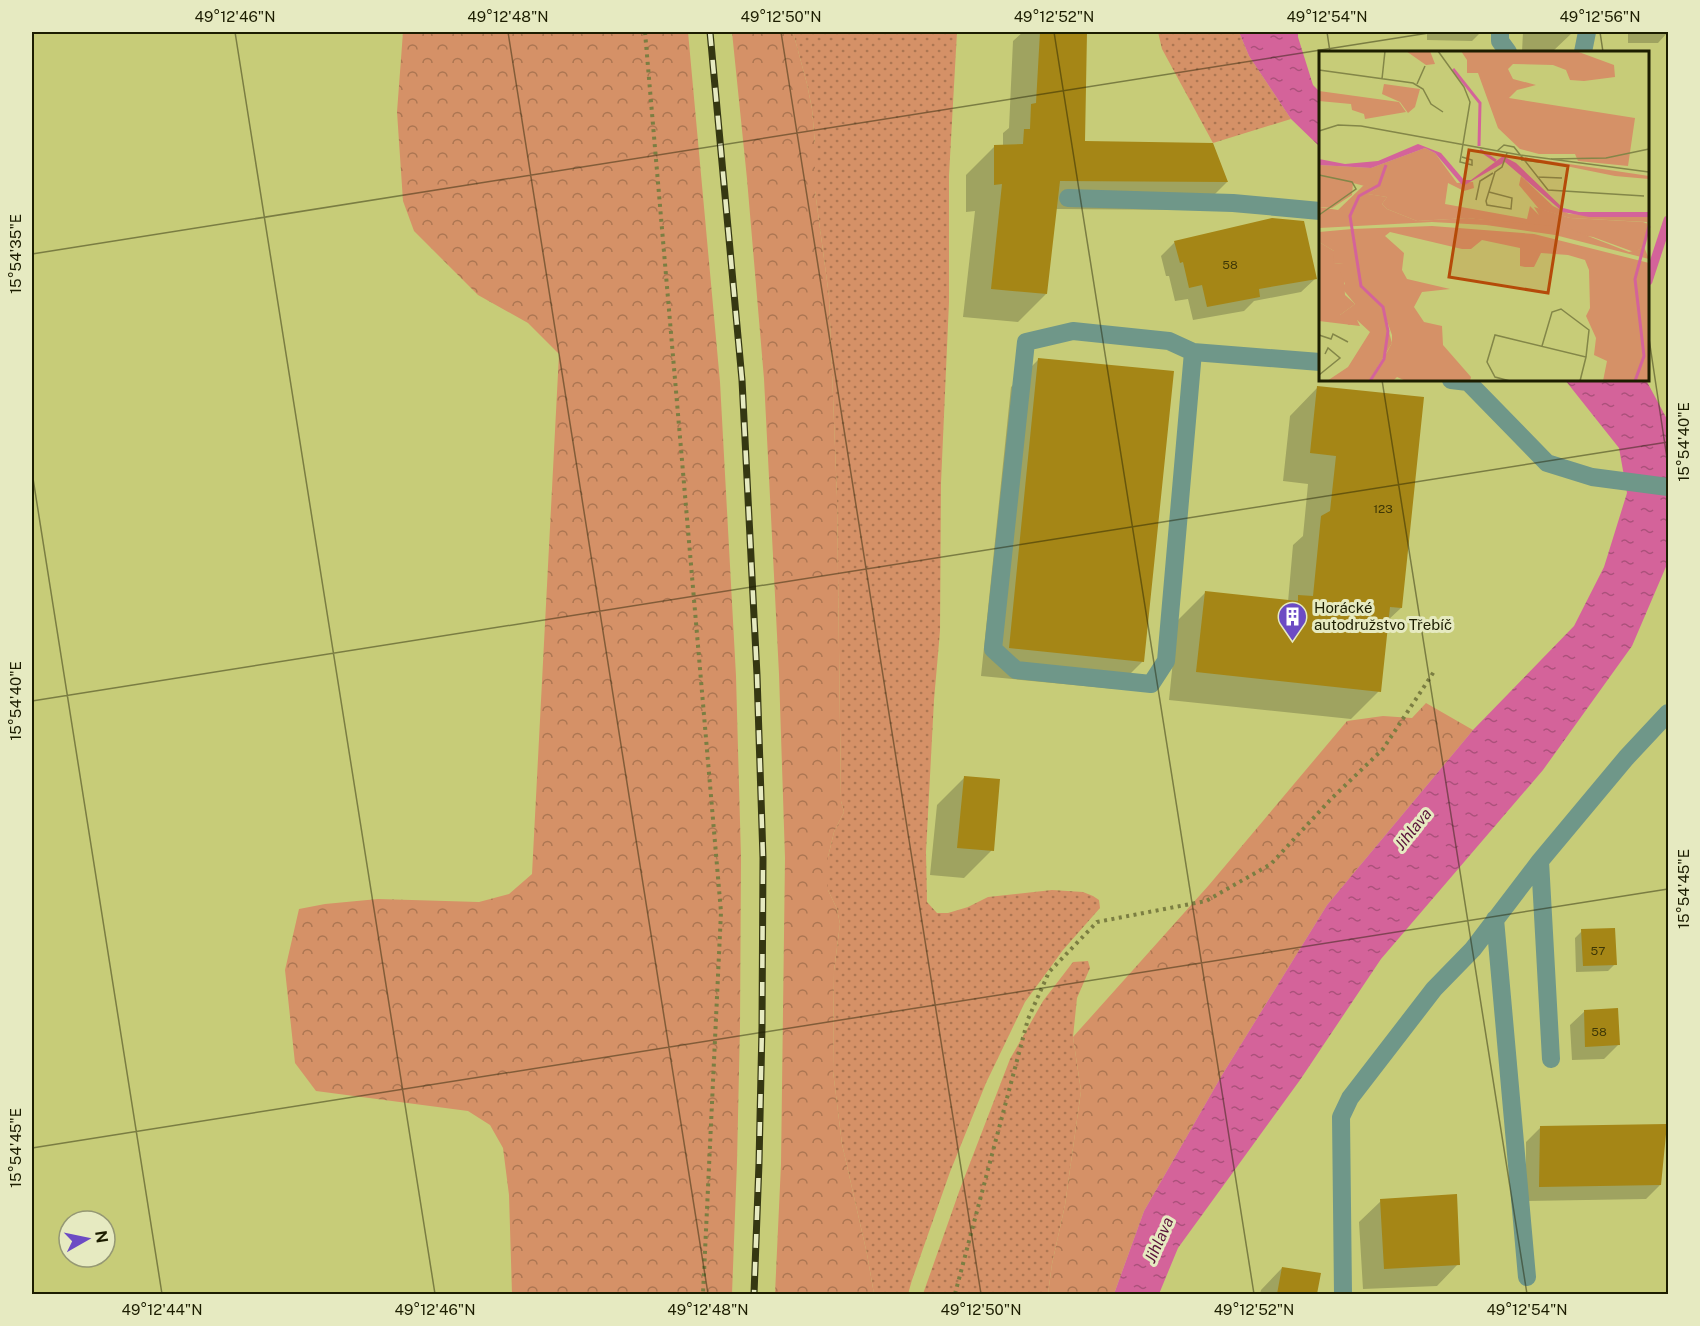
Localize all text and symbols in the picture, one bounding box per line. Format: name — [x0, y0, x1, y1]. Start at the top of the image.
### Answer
text: 49°12'46"N — [195, 8, 275, 25]
text: 49°12'48"N — [467, 8, 549, 25]
text: 49°12'50"N — [741, 8, 821, 25]
text: 49°12'52"N — [1014, 8, 1094, 25]
text: 49°12'54"N — [1286, 8, 1368, 25]
text: 49°12'56"N — [1559, 8, 1641, 25]
inset map — [1319, 51, 1649, 381]
text: 15°54'35"E — [7, 214, 24, 294]
house number: 58 — [1222, 258, 1238, 272]
text: 15°54'40"E — [1675, 402, 1692, 482]
house number: 123 — [1373, 502, 1393, 516]
place label: Horácké autodružstvo Třebíč — [1314, 599, 1452, 633]
building icon: Horácké autodružstvo Třebíč — [1277, 600, 1309, 642]
text: 15°54'40"E — [7, 661, 24, 741]
water label: Jihlava — [1390, 804, 1436, 854]
text: 15°54'45"E — [1675, 849, 1692, 929]
house number: 57 — [1591, 944, 1605, 958]
house number: 58 — [1591, 1025, 1607, 1039]
text: 15°54'45"E — [7, 1108, 24, 1188]
north arrow — [57, 1209, 117, 1269]
water label: Jihlava — [1141, 1214, 1177, 1266]
text: N — [91, 1229, 112, 1244]
text: 49°12'44"N — [121, 1301, 203, 1318]
text: 49°12'46"N — [395, 1301, 475, 1318]
text: 49°12'48"N — [667, 1301, 749, 1318]
text: 49°12'50"N — [941, 1301, 1021, 1318]
text: 49°12'52"N — [1214, 1301, 1294, 1318]
text: 49°12'54"N — [1486, 1301, 1568, 1318]

